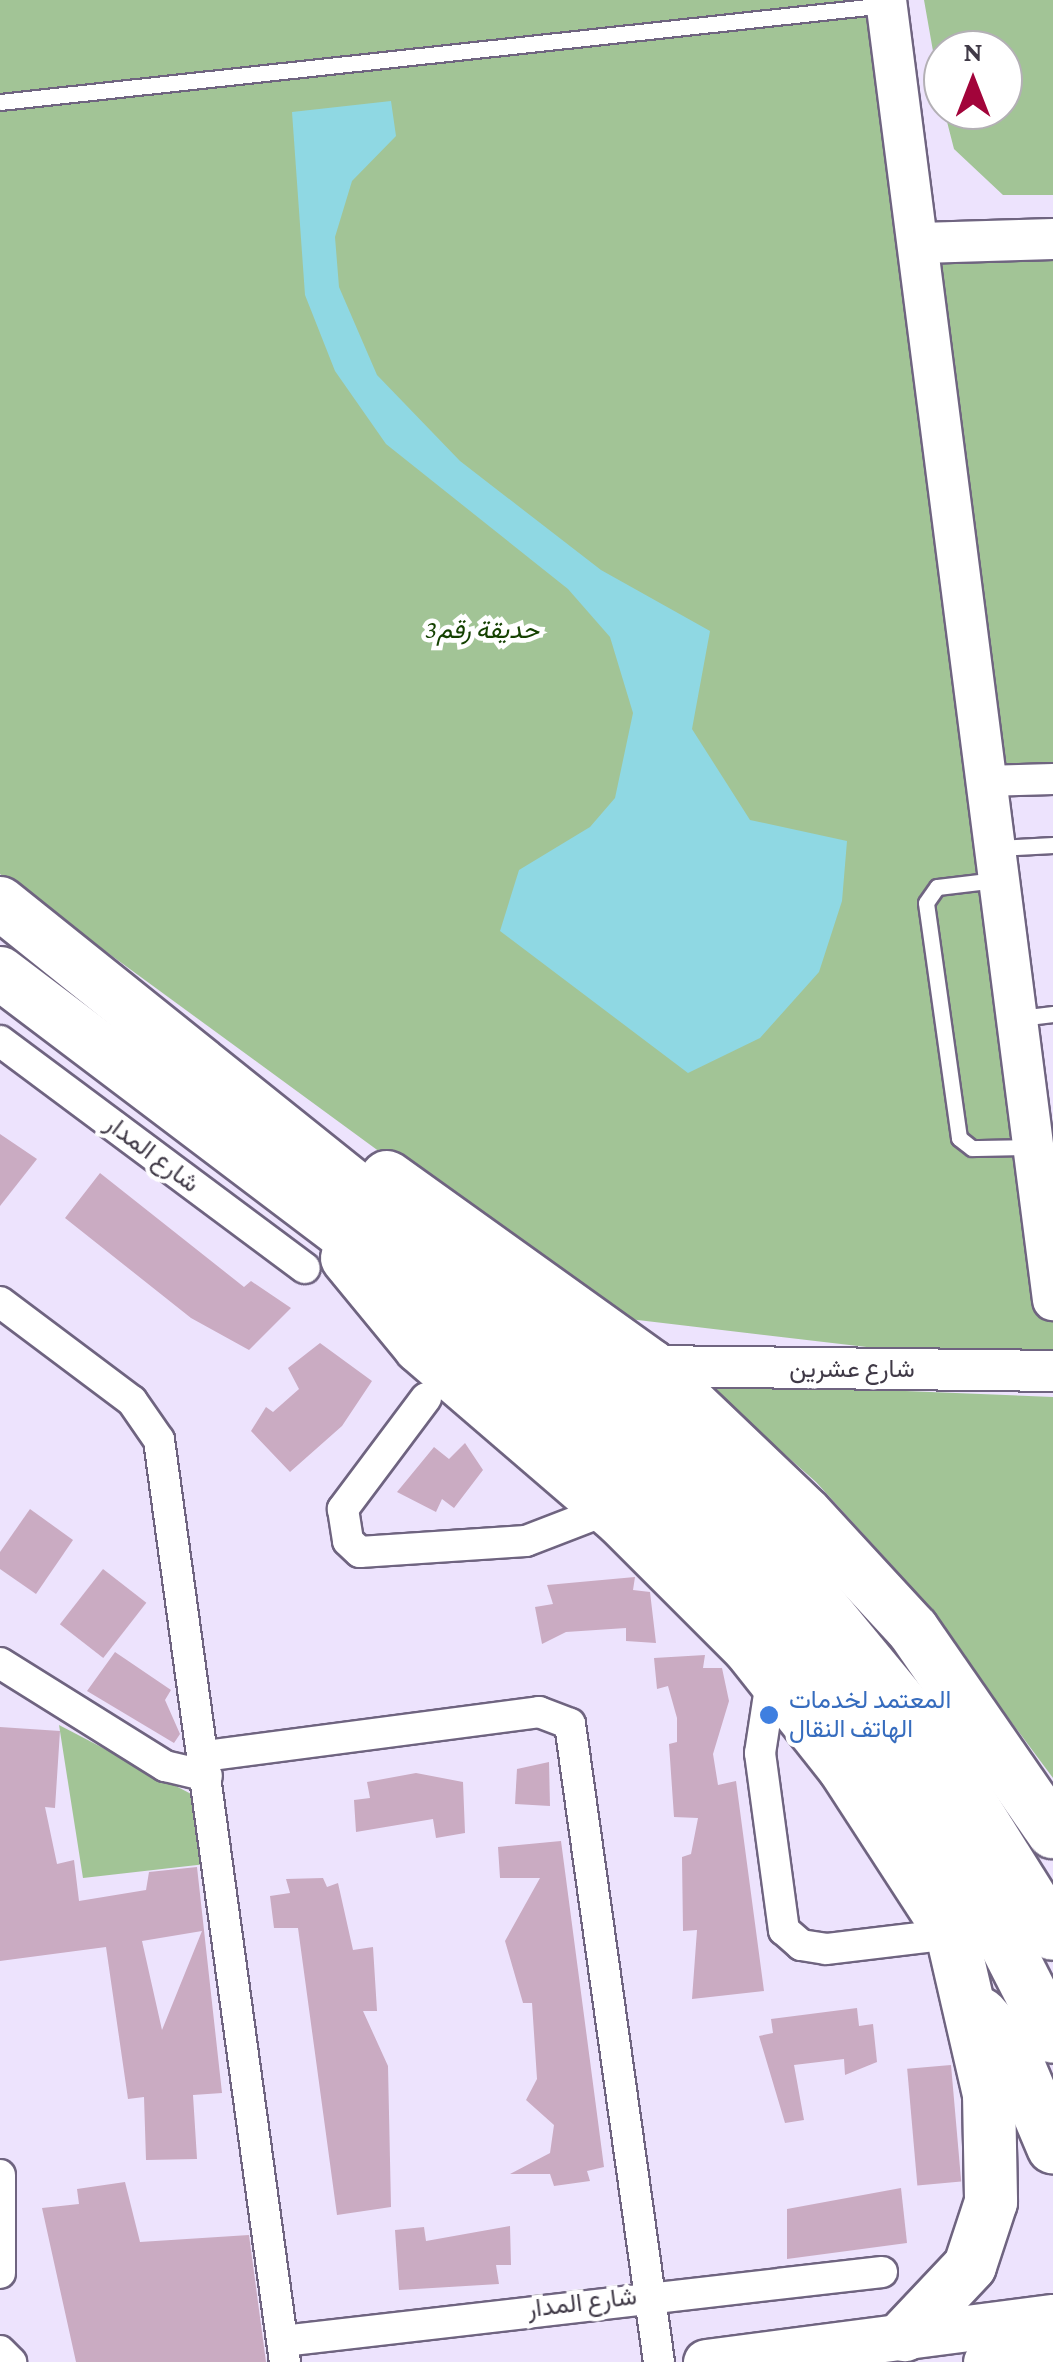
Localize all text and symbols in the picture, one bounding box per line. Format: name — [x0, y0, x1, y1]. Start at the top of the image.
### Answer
north arrow — [923, 30, 1023, 130]
text: N — [963, 36, 983, 67]
park label: حديقة رقم3 — [425, 615, 539, 645]
street label: شارع المدار — [99, 1109, 205, 1199]
street label: شارع عشرين — [789, 1354, 915, 1384]
place label: المعتمد لخدمات الهاتف النقال — [789, 1686, 951, 1745]
marker: المعتمد لخدمات الهاتف النقال — [758, 1704, 780, 1726]
street label: شارع المدار — [526, 2281, 638, 2325]

